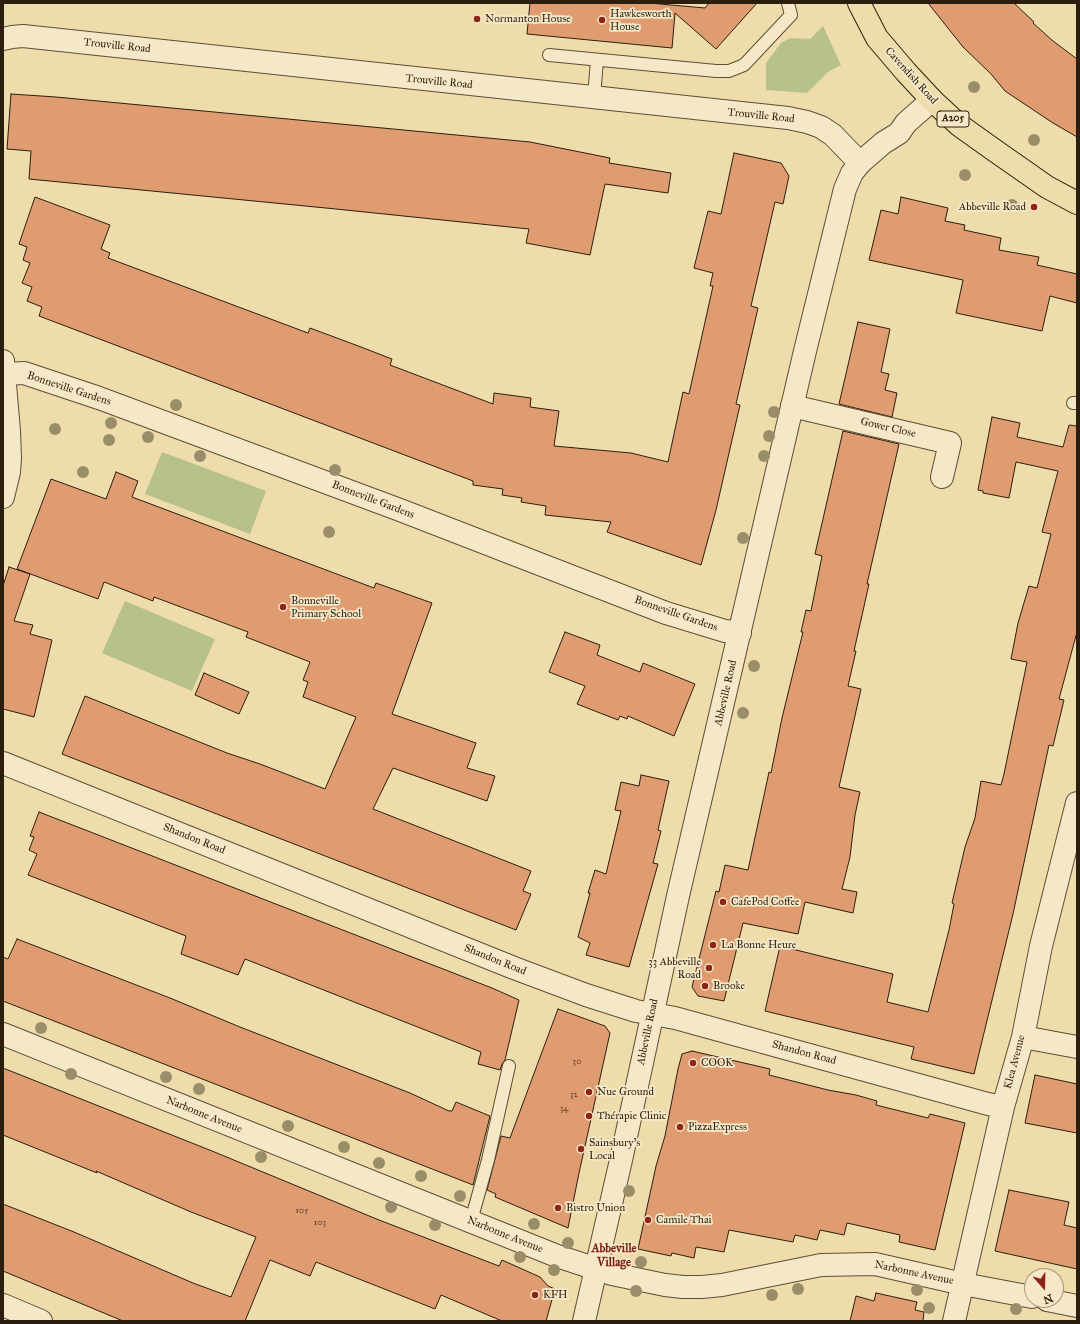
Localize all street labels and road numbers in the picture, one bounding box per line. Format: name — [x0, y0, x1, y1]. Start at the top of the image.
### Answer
street label: Trouville Road — [83, 36, 151, 56]
street label: Cavendish Road — [882, 45, 940, 107]
street label: Trouville Road — [405, 72, 473, 92]
street label: Trouville Road — [727, 106, 795, 126]
road number: A205 — [937, 111, 969, 127]
street label: Bonneville Gardens — [25, 369, 113, 409]
street label: Gower Close — [859, 415, 917, 441]
street label: Bonneville Gardens — [330, 478, 416, 522]
street label: Bonneville Gardens — [633, 594, 719, 634]
street label: Abbeville Road — [712, 659, 740, 727]
street label: Shandon Road — [161, 821, 227, 857]
street label: Shandon Road — [462, 942, 528, 978]
street label: Abbeville Road — [635, 998, 661, 1066]
street label: Klea Avenue — [1001, 1034, 1029, 1090]
street label: Shandon Road — [770, 1038, 838, 1068]
street label: Narbonne Avenue — [164, 1094, 244, 1136]
street label: Narbonne Avenue — [465, 1214, 545, 1256]
street label: Narbonne Avenue — [873, 1258, 955, 1288]

